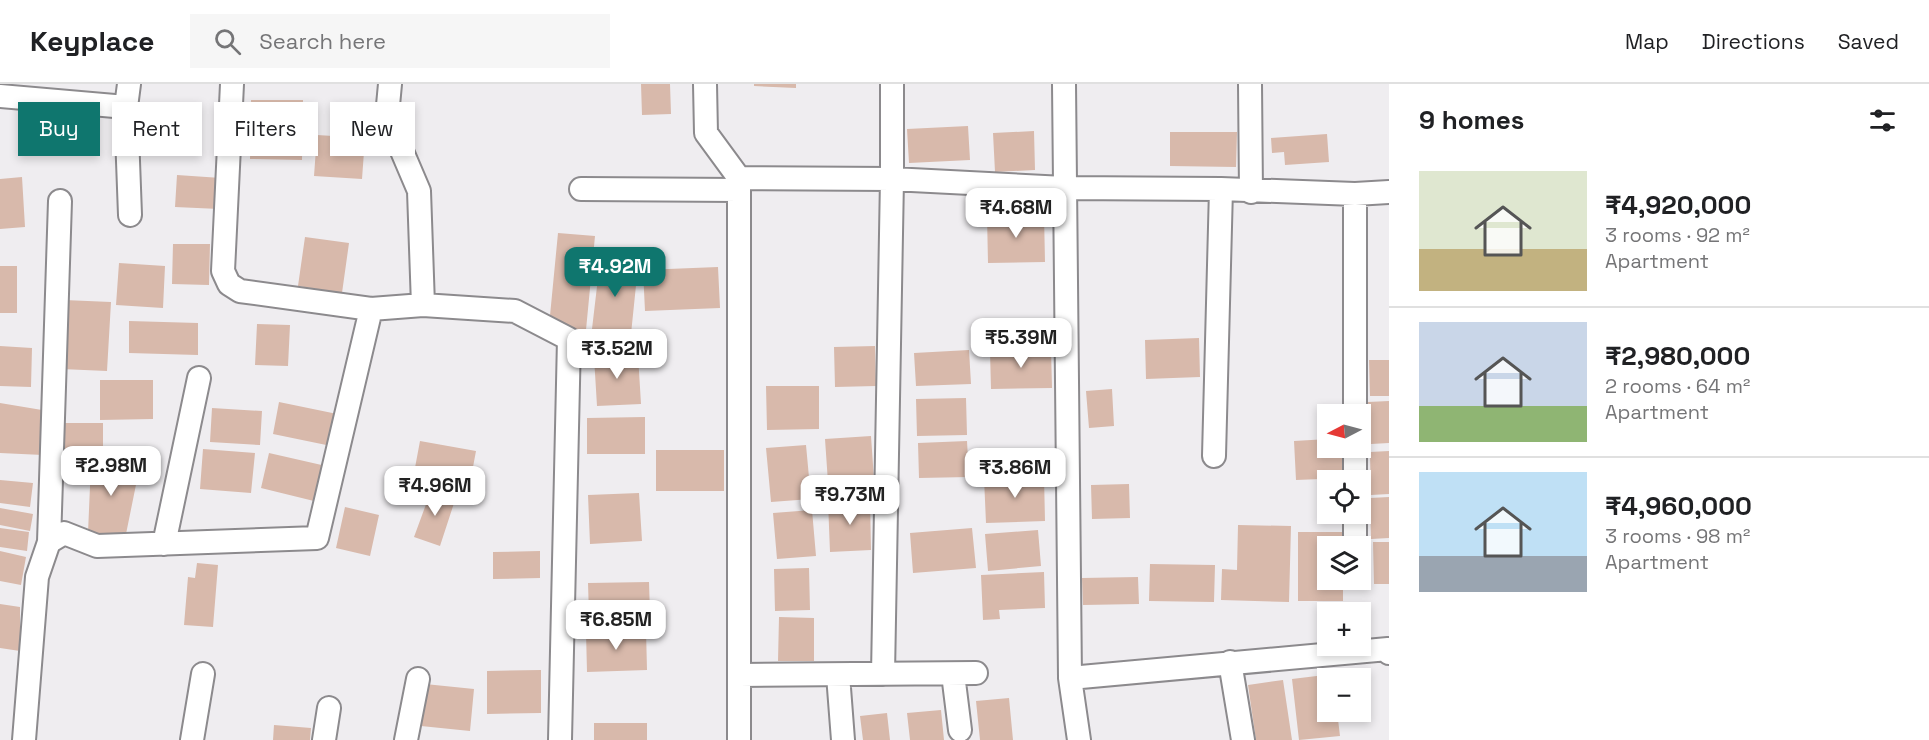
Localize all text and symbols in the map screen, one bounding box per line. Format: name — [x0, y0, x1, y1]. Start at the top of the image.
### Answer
search box — [190, 14, 610, 68]
text: Keyplace — [30, 23, 154, 59]
icon: search — [211, 25, 244, 58]
text: Search here — [259, 27, 386, 55]
text: Map — [1625, 28, 1669, 55]
text: Directions — [1702, 28, 1805, 55]
text: Saved — [1838, 28, 1899, 55]
chip: Buy — [18, 102, 100, 156]
chip: Rent — [112, 102, 202, 156]
chip: Filters — [214, 102, 318, 156]
chip: New — [330, 102, 415, 156]
text: 9 homes — [1419, 103, 1524, 137]
icon: filters — [1866, 104, 1899, 137]
pin: ₹4.68M — [967, 188, 1065, 239]
text: ₹4,920,000 — [1605, 188, 1751, 222]
text: ₹4.68M — [980, 194, 1052, 220]
icon: home — [1467, 195, 1539, 267]
text: 3 rooms · 92 m² — [1605, 222, 1750, 248]
pin: ₹4.92M — [566, 247, 664, 298]
text: Apartment — [1605, 248, 1709, 274]
text: ₹4.92M — [579, 253, 651, 279]
pin: ₹5.39M — [972, 318, 1070, 369]
text: ₹5.39M — [985, 324, 1057, 350]
pin: ₹3.52M — [568, 329, 666, 380]
text: ₹3.52M — [581, 335, 653, 361]
text: ₹2,980,000 — [1605, 339, 1750, 373]
icon: home — [1467, 346, 1539, 418]
text: 2 rooms · 64 m² — [1605, 373, 1750, 399]
text: Apartment — [1605, 399, 1709, 425]
north arrow — [1317, 404, 1371, 458]
map controls — [1317, 404, 1371, 722]
pin: ₹2.98M — [62, 446, 160, 497]
pin: ₹3.86M — [966, 448, 1064, 499]
text: ₹2.98M — [75, 452, 147, 478]
text: ₹3.86M — [979, 454, 1051, 480]
pin: ₹4.96M — [386, 466, 484, 517]
button: locate — [1317, 470, 1371, 524]
text: ₹4.96M — [398, 472, 472, 498]
pin: ₹9.73M — [801, 475, 899, 526]
text: ₹9.73M — [815, 481, 885, 507]
text: ₹4,960,000 — [1605, 489, 1752, 523]
icon: home — [1467, 496, 1539, 568]
text: 3 rooms · 98 m² — [1605, 523, 1750, 549]
button: layers — [1317, 536, 1371, 590]
text: Apartment — [1605, 549, 1709, 575]
pin: ₹6.85M — [567, 600, 665, 651]
button: + — [1317, 602, 1371, 656]
text: ₹6.85M — [580, 606, 652, 632]
button: − — [1317, 668, 1371, 722]

